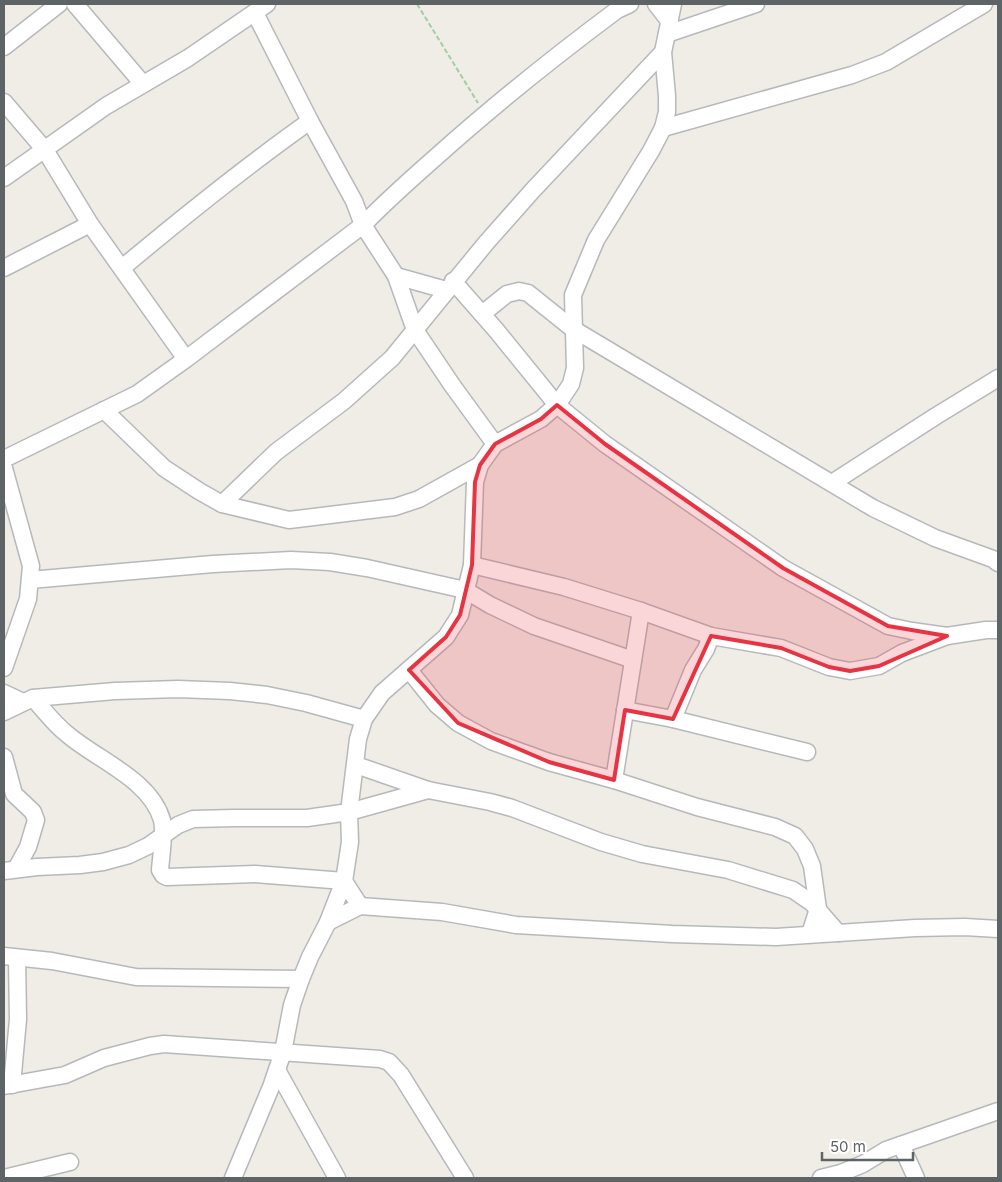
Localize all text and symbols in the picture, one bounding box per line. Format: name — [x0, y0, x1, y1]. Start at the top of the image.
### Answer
scale bar — [822, 1130, 913, 1162]
text: 50 m — [830, 1137, 866, 1156]

